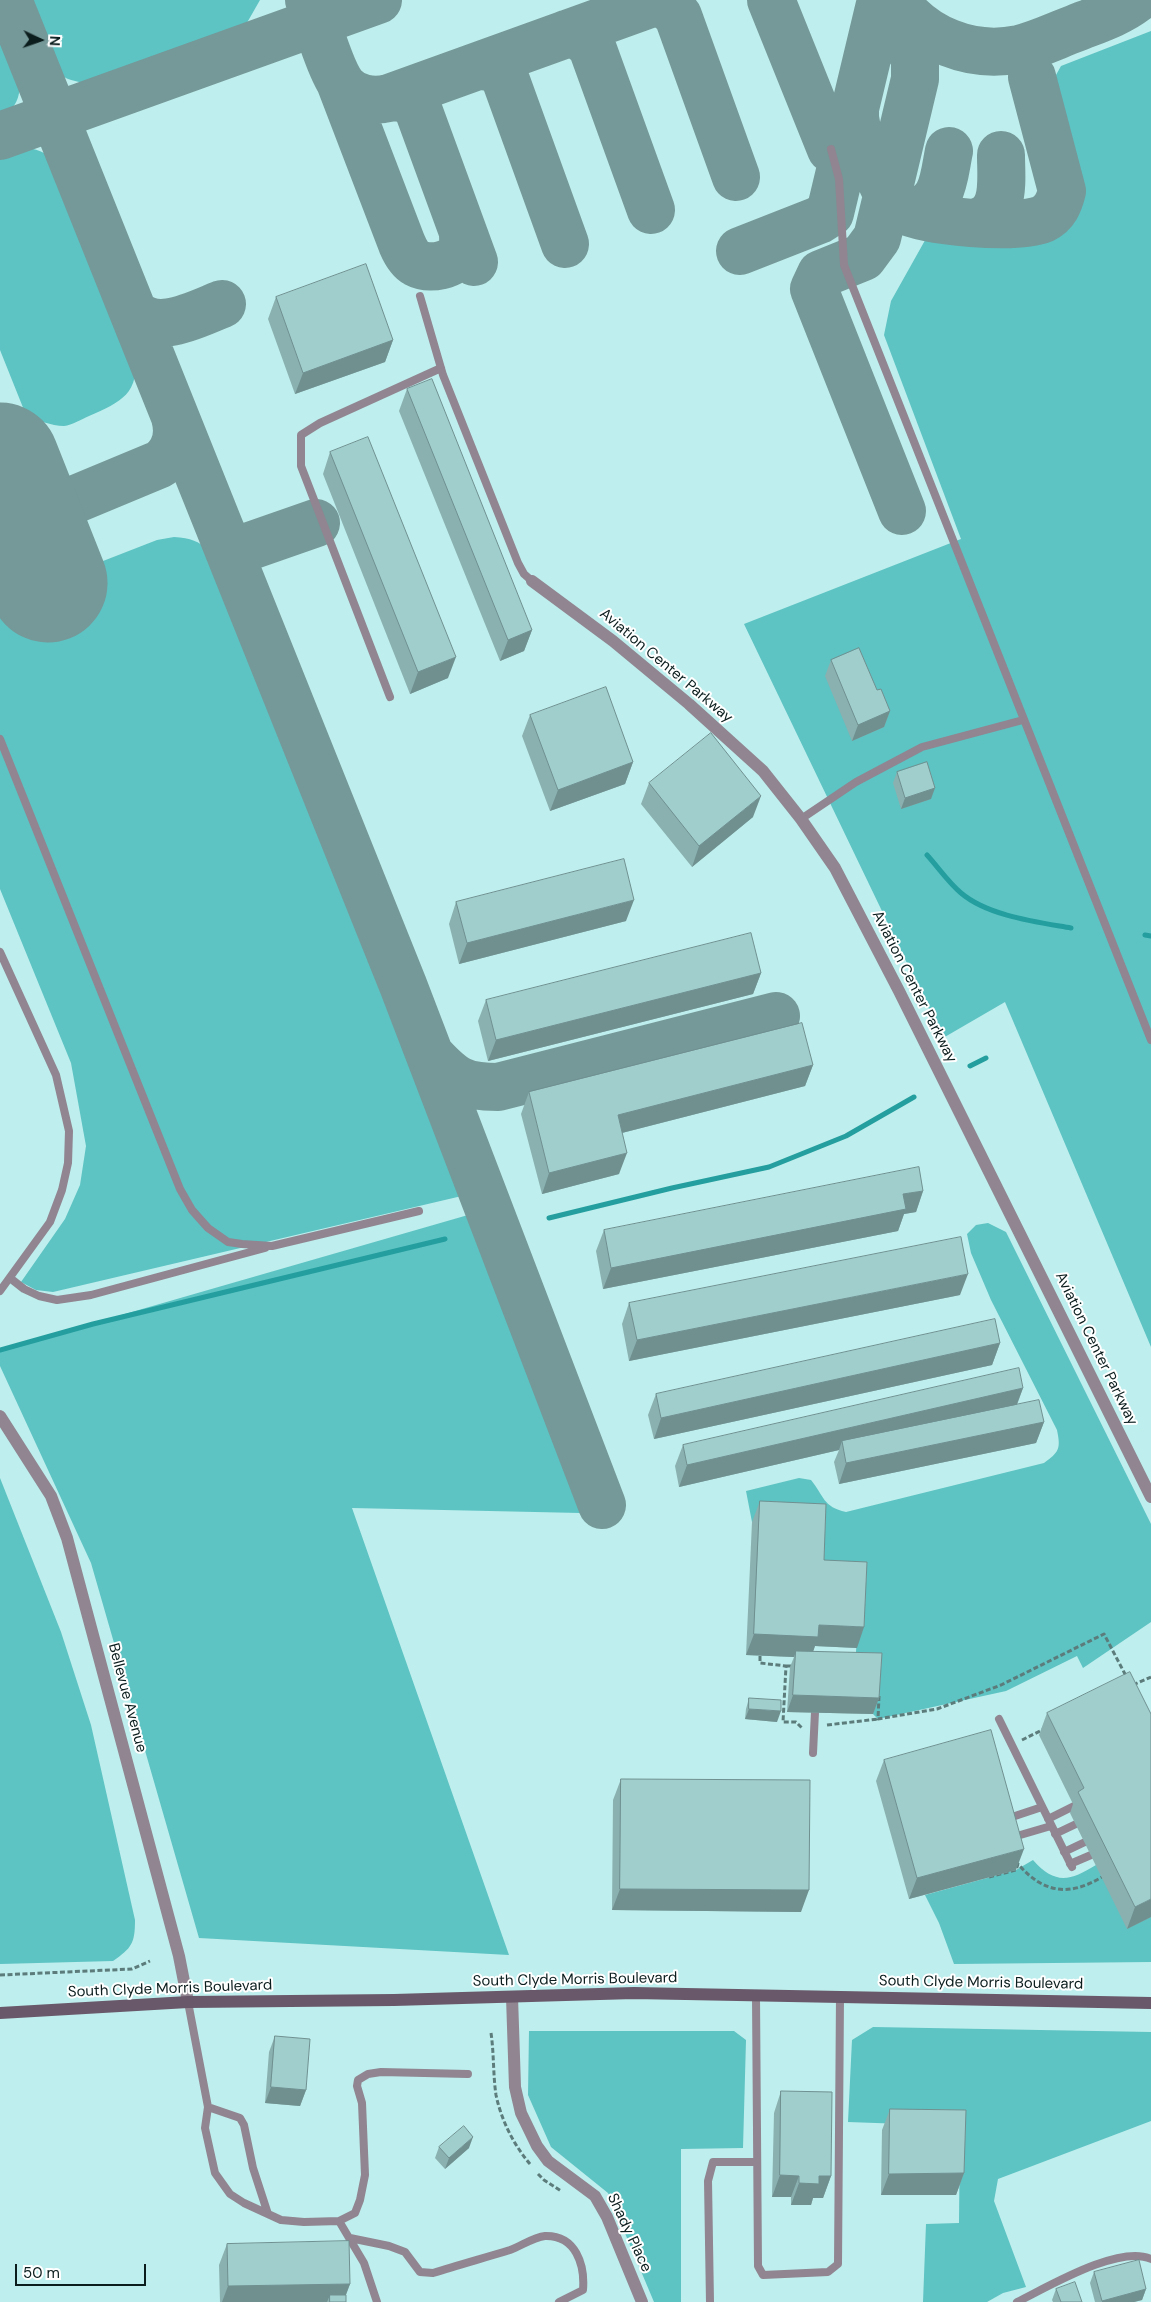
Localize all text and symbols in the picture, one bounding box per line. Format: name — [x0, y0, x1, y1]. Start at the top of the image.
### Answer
north arrow — [15, 15, 65, 65]
text: N — [46, 35, 64, 46]
street label: Aviation Center Parkway — [596, 605, 736, 727]
street label: Aviation Center Parkway — [868, 908, 960, 1066]
street label: Aviation Center Parkway — [1051, 1269, 1141, 1429]
street label: Bellevue Avenue — [104, 1641, 150, 1755]
street label: South Clyde Morris Boulevard — [473, 1969, 677, 1991]
street label: South Clyde Morris Boulevard — [879, 1972, 1083, 1994]
street label: South Clyde Morris Boulevard — [67, 1976, 273, 2002]
street label: Shady Place — [603, 2191, 655, 2275]
scale bar — [18, 2254, 149, 2286]
text: 50 m — [23, 2263, 60, 2283]

